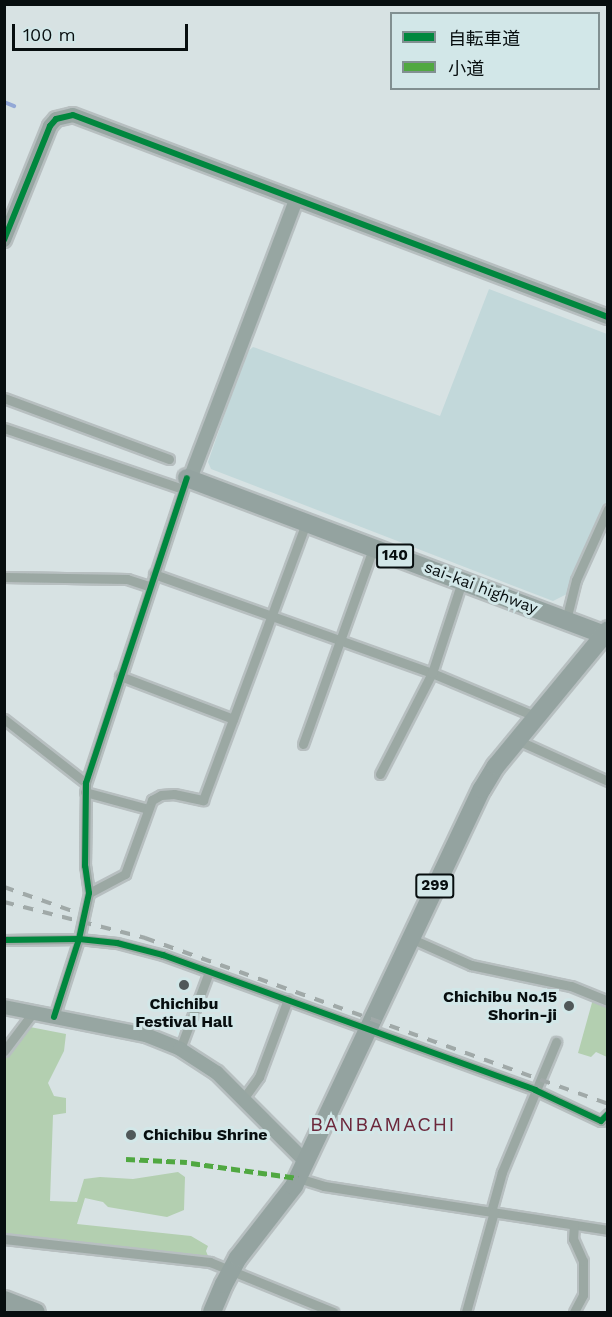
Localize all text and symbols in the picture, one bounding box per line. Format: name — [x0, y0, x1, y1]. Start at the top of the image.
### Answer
scale bar — [15, 12, 190, 50]
legend — [390, 12, 600, 90]
text: 100 m — [23, 24, 76, 45]
text: 自転車道 — [448, 28, 520, 49]
text: 小道 — [448, 58, 484, 79]
road number: 140 — [376, 544, 414, 568]
street label: sai-kai highway — [422, 558, 540, 618]
road number: 299 — [414, 874, 456, 898]
marker: Chichibu Festival Hall — [177, 978, 191, 992]
place label: Chichibu No.15 Shorin-ji — [443, 987, 557, 1025]
place label: Chichibu Festival Hall — [135, 994, 233, 1032]
marker: Chichibu No.15 Shorin-ji — [562, 999, 576, 1013]
district label: BANBAMACHI — [310, 1112, 456, 1136]
place label: Chichibu Shrine — [143, 1125, 268, 1145]
marker: Chichibu Shrine — [124, 1128, 138, 1142]

